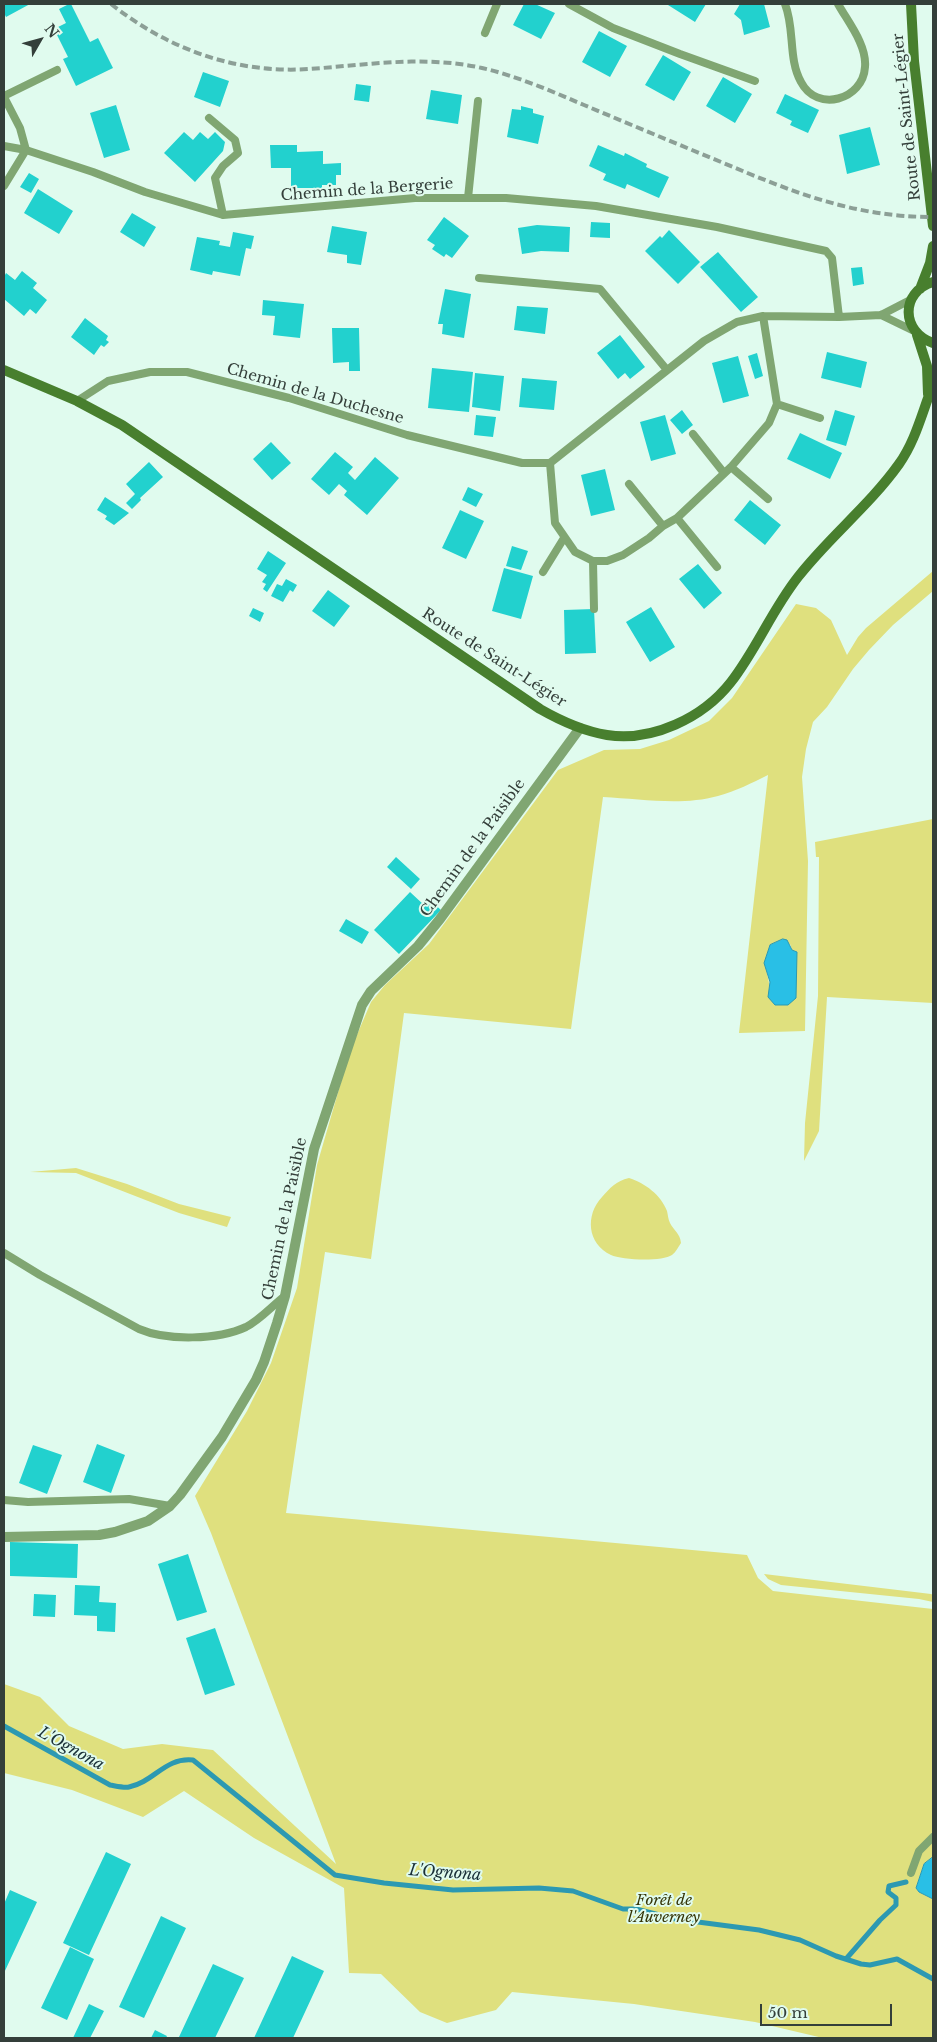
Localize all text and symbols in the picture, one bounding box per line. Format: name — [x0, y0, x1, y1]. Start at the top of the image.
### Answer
north arrow — [15, 15, 65, 65]
text: N — [41, 20, 63, 41]
street label: Route de Saint-Légier — [889, 32, 925, 202]
street label: Chemin de la Bergerie — [280, 175, 454, 205]
street label: Chemin de la Duchesne — [224, 360, 406, 428]
street label: Route de Saint-Légier — [418, 605, 570, 711]
street label: Chemin de la Paisible — [417, 776, 529, 920]
street label: Chemin de la Paisible — [259, 1136, 311, 1302]
water label: L'Ognona — [35, 1723, 107, 1775]
water label: L'Ognona — [408, 1861, 482, 1885]
park label: Forêt de l'Auverney — [628, 1892, 700, 1927]
scale bar — [762, 1994, 894, 2026]
text: 50 m — [768, 2003, 808, 2022]

